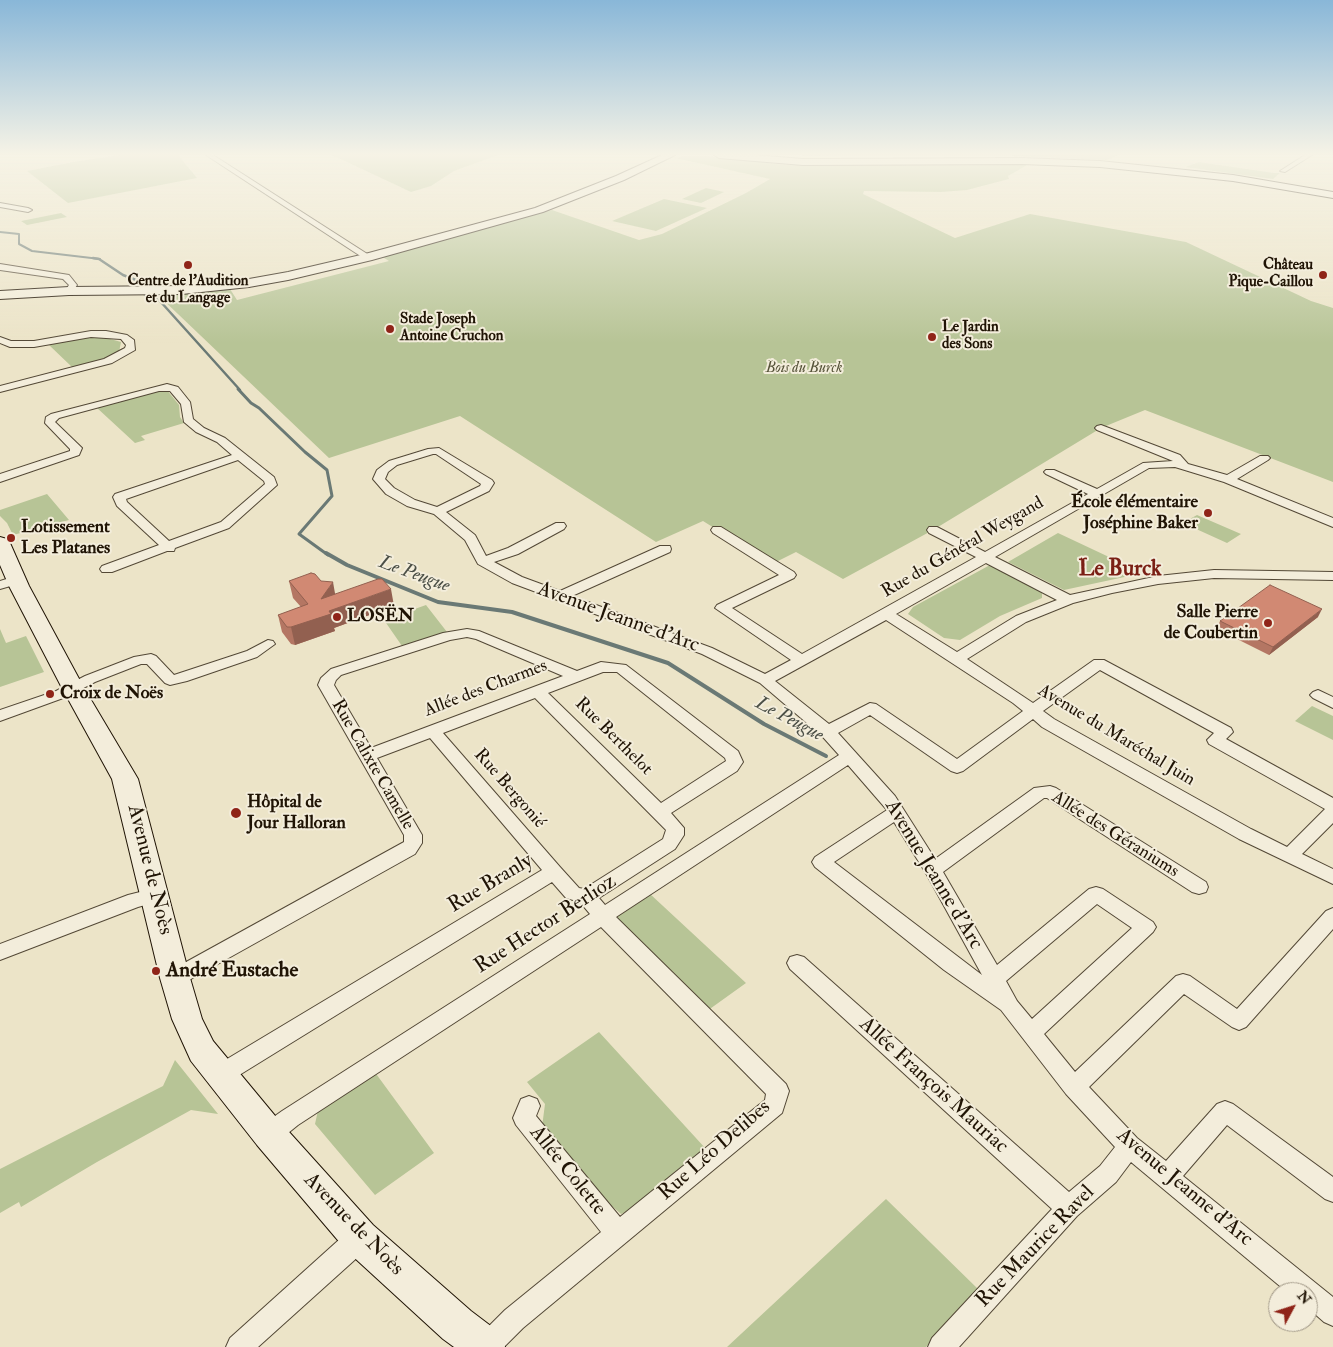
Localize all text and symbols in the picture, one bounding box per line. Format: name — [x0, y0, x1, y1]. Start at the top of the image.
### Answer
place label: Château Pique-Caillou — [1229, 257, 1313, 292]
marker: Centre de l'Audition et du Langage — [182, 259, 194, 271]
marker: Château Pique-Caillou — [1317, 269, 1329, 281]
place label: Centre de l'Audition et du Langage — [128, 273, 248, 308]
place label: Stade Joseph Antoine Cruchon — [400, 311, 503, 346]
place label: Le Jardin des Sons — [942, 319, 999, 354]
marker: Stade Joseph Antoine Cruchon — [384, 323, 396, 335]
marker: Le Jardin des Sons — [926, 331, 938, 343]
park label: Bois du Burck — [766, 360, 842, 378]
place label: École élémentaire Joséphine Baker — [1071, 492, 1198, 534]
street label: Rue du Général Weygand — [878, 493, 1048, 603]
marker: École élémentaire Joséphine Baker — [1202, 507, 1214, 519]
place label: Lotissement Les Platanes — [21, 517, 110, 560]
marker: Lotissement Les Platanes — [5, 532, 17, 544]
water label: Le Peugue — [376, 552, 452, 598]
district label: Le Burck — [1078, 557, 1162, 583]
street label: Avenue Jeanne d'Arc — [534, 577, 702, 659]
place label: Salle Pierre de Coubertin — [1164, 602, 1258, 644]
place label: LOSËN — [347, 606, 414, 628]
marker: LOSËN — [331, 611, 343, 623]
marker: Salle Pierre de Coubertin — [1262, 617, 1274, 629]
street label: Allée des Charmes — [421, 656, 551, 722]
street label: Avenue du Maréchal Juin — [1033, 681, 1199, 791]
place label: Croix de Noës — [60, 683, 163, 705]
marker: Croix de Noës — [44, 688, 56, 700]
water label: Le Peugue — [751, 693, 827, 747]
street label: Rue Berthelot — [570, 694, 656, 780]
street label: Rue Calixte Camelle — [326, 696, 418, 834]
street label: Rue Bergonié — [469, 745, 549, 833]
street label: Allée des Géraniums — [1047, 787, 1183, 883]
place label: Hôpital de Jour Halloran — [247, 792, 346, 834]
street label: Avenue Jeanne d'Arc — [878, 796, 988, 954]
street label: Avenue de Noès — [121, 802, 177, 938]
marker: Hôpital de Jour Halloran — [229, 806, 243, 820]
street label: Rue Branly — [444, 849, 538, 919]
street label: Rue Hector Berlioz — [471, 870, 621, 980]
place label: André Eustache — [166, 958, 298, 984]
marker: André Eustache — [150, 965, 162, 977]
street label: Allée François Mauriac — [853, 1012, 1013, 1160]
street label: Rue Léo Delibes — [654, 1095, 776, 1207]
street label: Allée Colette — [523, 1121, 611, 1221]
street label: Avenue Jeanne d'Arc — [1111, 1124, 1257, 1252]
street label: Avenue de Noès — [298, 1168, 408, 1282]
street label: Rue Maurice Ravel — [971, 1181, 1101, 1313]
north arrow — [1268, 1282, 1318, 1332]
text: N — [1294, 1287, 1315, 1308]

